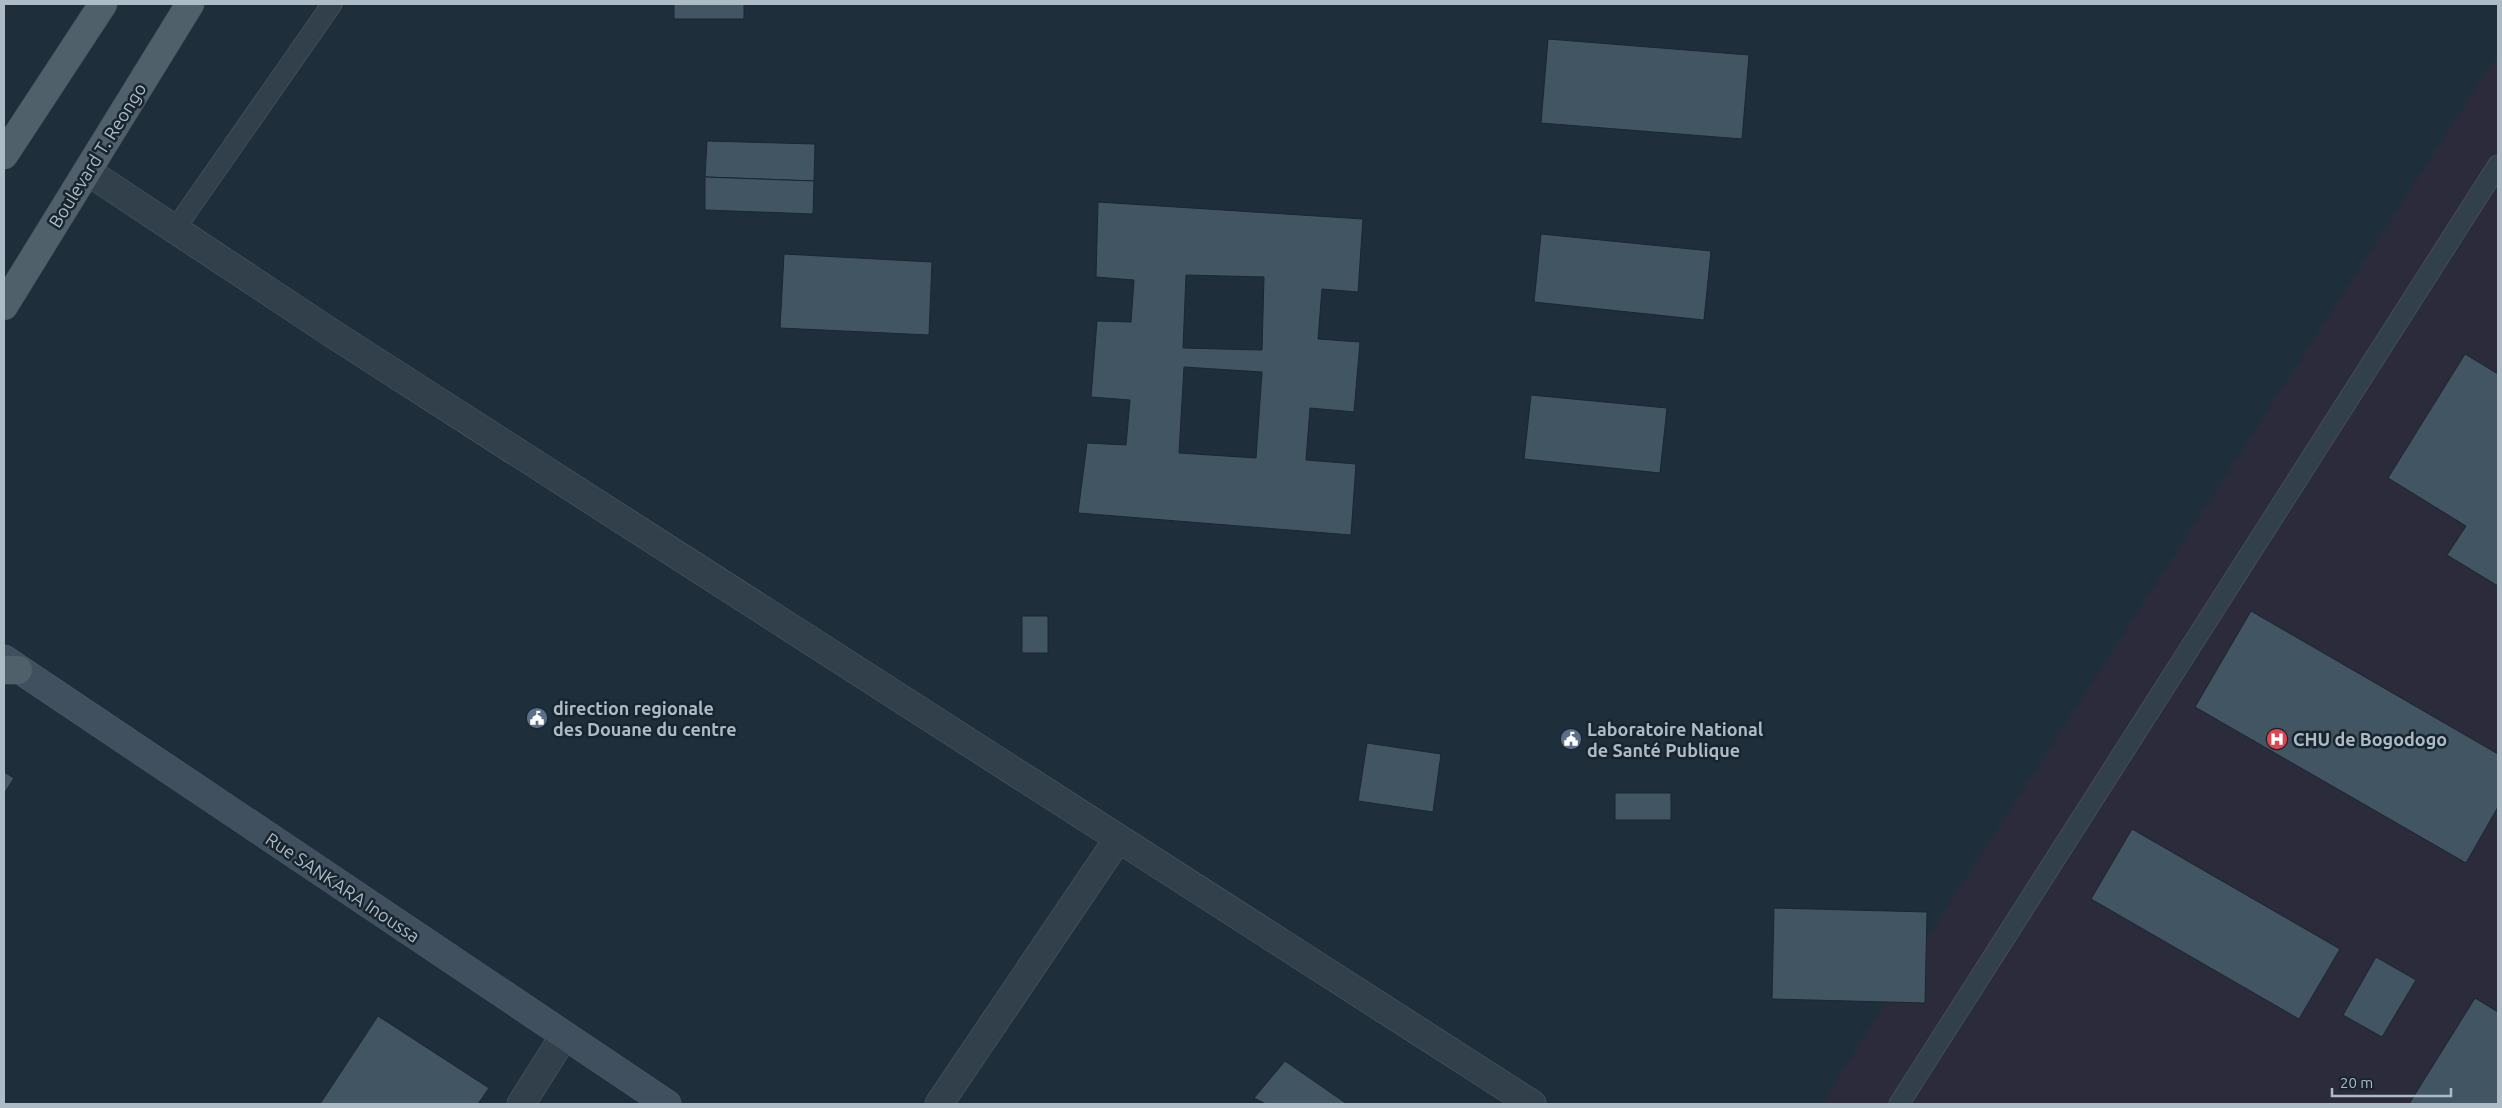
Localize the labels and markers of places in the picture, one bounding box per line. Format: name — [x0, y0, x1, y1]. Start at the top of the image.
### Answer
place label: direction regionale des Douane du centre — [553, 698, 737, 739]
public building icon: direction regionale des Douane du centre — [525, 706, 549, 730]
place label: Laboratoire National de Santé Publique — [1587, 719, 1764, 760]
public building icon: Laboratoire National de Santé Publique — [1559, 727, 1583, 751]
hospital icon: CHU de Bogodogo — [2265, 727, 2289, 751]
place label: CHU de Bogodogo — [2293, 729, 2447, 749]

